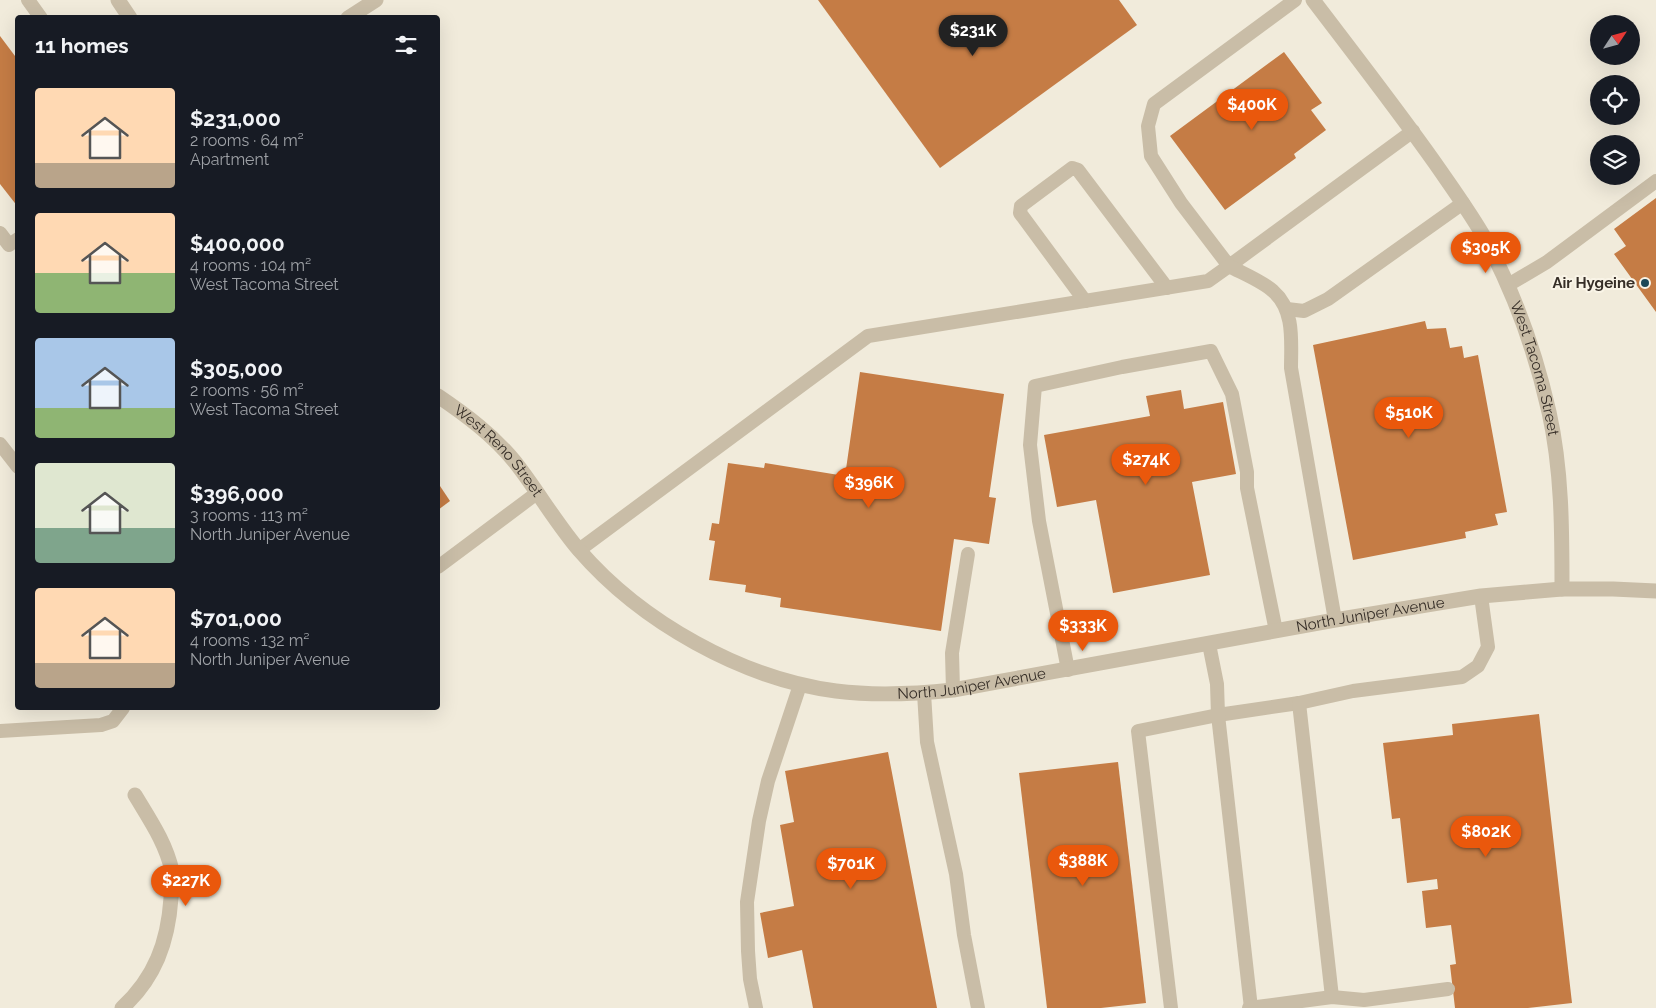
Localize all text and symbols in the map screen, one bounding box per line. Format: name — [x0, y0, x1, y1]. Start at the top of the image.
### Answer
pin: $231K — [938, 15, 1008, 57]
north arrow — [1590, 15, 1640, 65]
map controls — [1590, 15, 1640, 185]
text: $231K — [950, 21, 996, 40]
icon: filters — [392, 31, 420, 59]
text: 11 homes — [35, 33, 129, 58]
button: locate — [1590, 75, 1640, 125]
pin: $400K — [1217, 88, 1287, 131]
text: $400K — [1227, 95, 1277, 114]
text: $231,000 — [190, 106, 281, 131]
icon: home — [75, 108, 135, 168]
text: 2 rooms · 64 m² — [190, 131, 304, 150]
button: layers — [1590, 135, 1640, 185]
text: Apartment — [190, 150, 269, 169]
text: $400,000 — [190, 231, 285, 256]
pin: $305K — [1451, 232, 1521, 274]
icon: home — [75, 233, 135, 293]
text: $305K — [1462, 238, 1510, 257]
text: 4 rooms · 104 m² — [190, 256, 311, 275]
place label: Air Hygeine — [1552, 274, 1635, 292]
text: West Tacoma Street — [190, 275, 339, 294]
marker: Air Hygeine — [1639, 277, 1651, 289]
street label: West Tacoma Street — [1506, 299, 1562, 437]
text: $305,000 — [190, 356, 283, 381]
icon: home — [75, 358, 135, 418]
text: 2 rooms · 56 m² — [190, 381, 304, 400]
pin: $510K — [1374, 396, 1444, 439]
text: West Tacoma Street — [190, 400, 339, 419]
street label: West Reno Street — [450, 401, 546, 500]
text: $510K — [1385, 403, 1433, 422]
pin: $274K — [1111, 444, 1181, 486]
text: $274K — [1122, 450, 1170, 469]
pin: $396K — [834, 466, 904, 509]
text: $396K — [845, 473, 893, 492]
text: $396,000 — [190, 481, 284, 506]
icon: home — [75, 483, 135, 543]
text: 3 rooms · 113 m² — [190, 506, 308, 525]
text: North Juniper Avenue — [190, 525, 350, 544]
street label: North Juniper Avenue — [1295, 593, 1446, 636]
text: $701,000 — [190, 606, 282, 631]
icon: home — [75, 608, 135, 668]
pin: $333K — [1048, 610, 1118, 652]
text: $333K — [1059, 616, 1107, 635]
text: 4 rooms · 132 m² — [190, 631, 310, 650]
text: North Juniper Avenue — [190, 650, 350, 669]
street label: North Juniper Avenue — [897, 664, 1047, 703]
pin: $802K — [1451, 816, 1521, 858]
text: $802K — [1461, 822, 1511, 841]
pin: $388K — [1048, 844, 1118, 887]
pin: $701K — [816, 848, 886, 890]
text: $388K — [1058, 851, 1108, 870]
text: $701K — [827, 854, 875, 873]
pin: $227K — [151, 864, 221, 907]
text: $227K — [162, 871, 210, 890]

